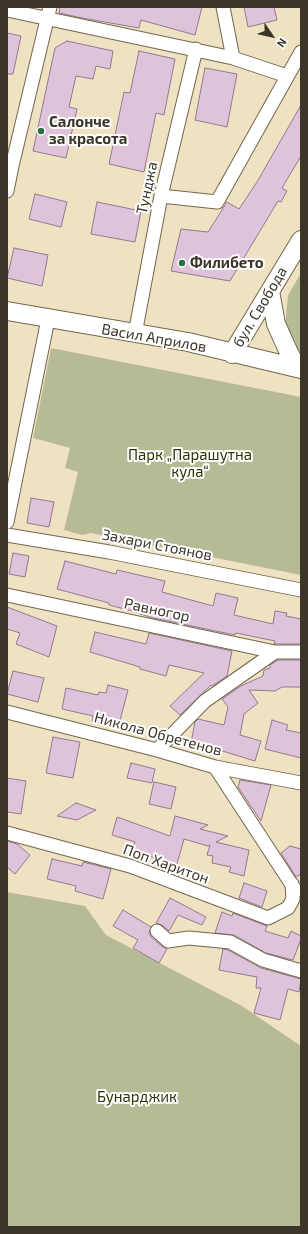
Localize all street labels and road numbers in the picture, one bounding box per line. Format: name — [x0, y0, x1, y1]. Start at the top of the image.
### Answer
street label: Тунджа — [133, 160, 161, 216]
street label: бул. Свобода — [229, 264, 291, 350]
street label: Васил Априлов — [100, 320, 208, 356]
street label: Захари Стоянов — [100, 526, 214, 564]
street label: Равногор — [122, 594, 192, 626]
street label: Никола Обретенов — [92, 708, 224, 760]
street label: Поп Харитон — [121, 840, 211, 888]

